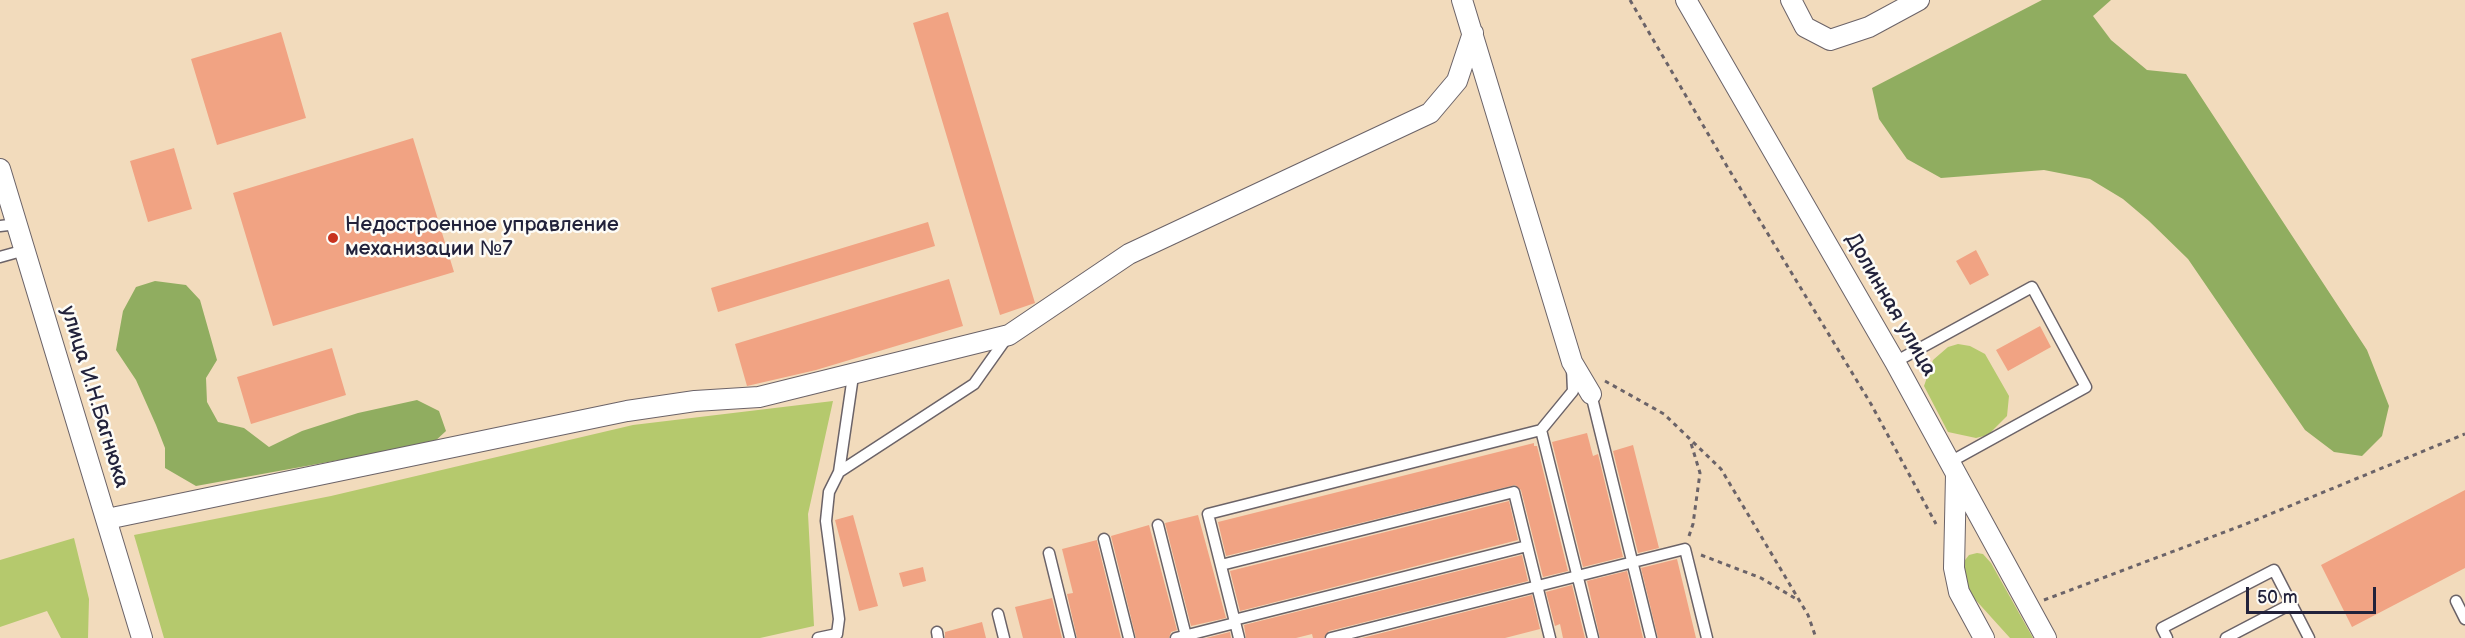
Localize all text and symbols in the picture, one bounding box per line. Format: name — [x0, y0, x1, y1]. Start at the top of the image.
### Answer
place label: Недостроенное управление механизации №7 — [345, 213, 619, 263]
street label: Долинная улица — [1839, 229, 1941, 381]
marker: Недостроенное управление механизации №7 — [326, 231, 340, 245]
street label: улица И.Н.Багнюка — [54, 303, 134, 491]
scale bar — [2249, 575, 2380, 613]
text: 50 m — [2257, 587, 2298, 608]

